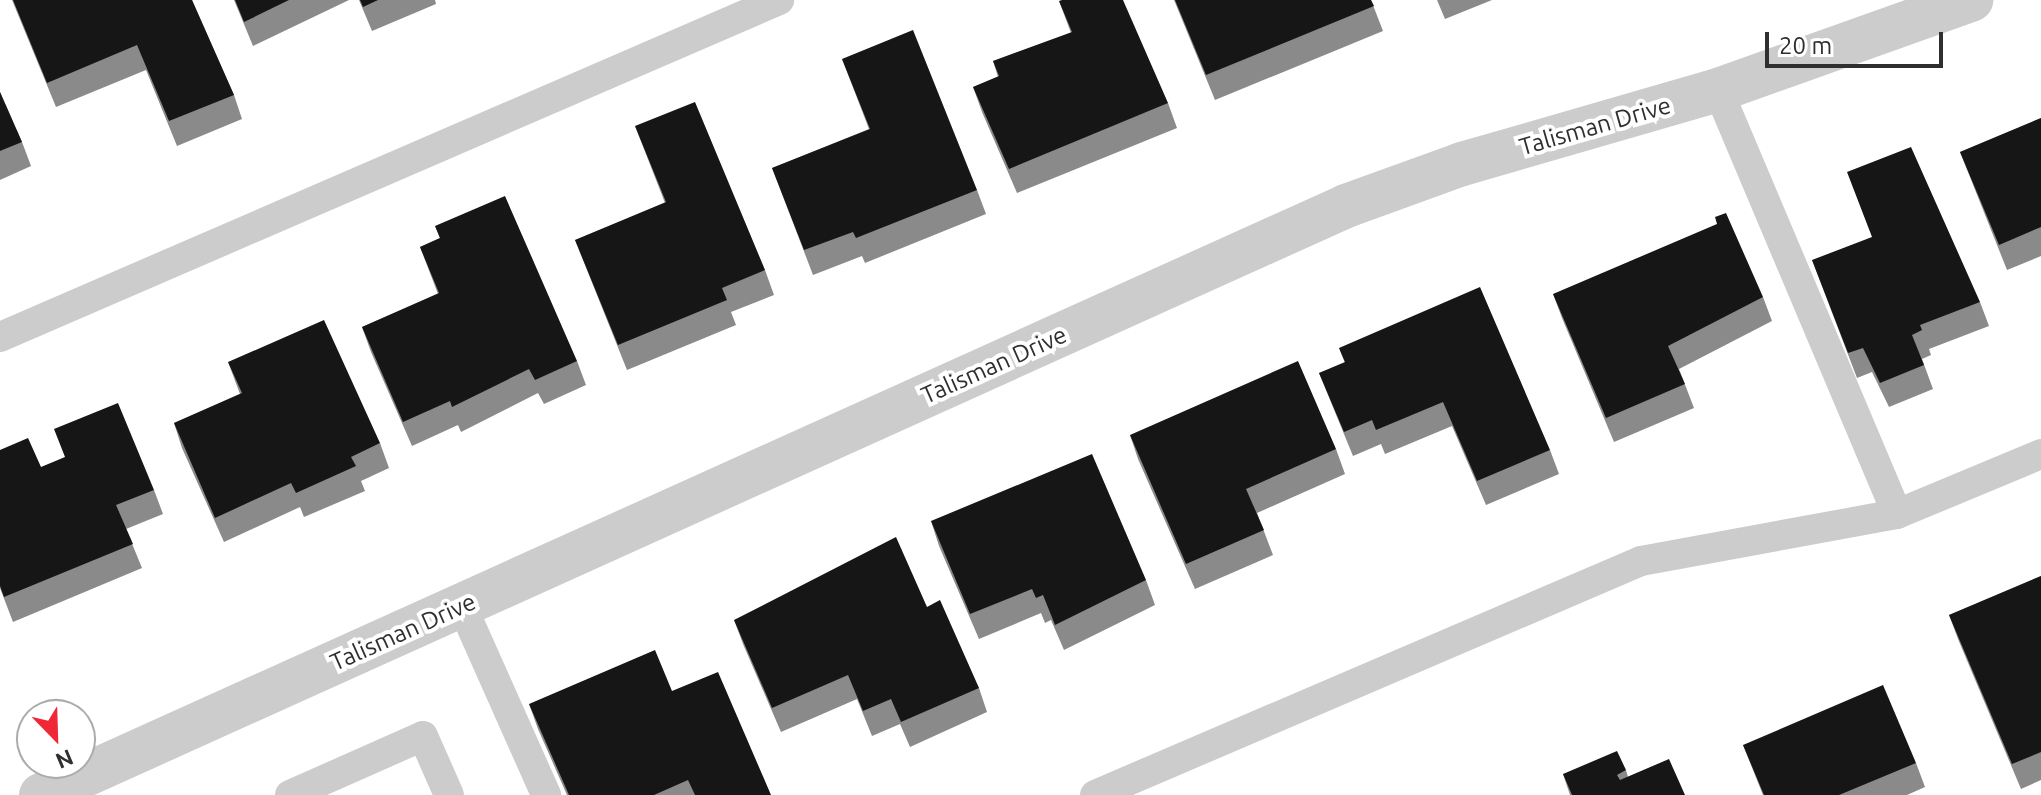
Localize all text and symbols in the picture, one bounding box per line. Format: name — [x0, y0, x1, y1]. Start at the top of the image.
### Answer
scale bar — [1769, 16, 1947, 66]
text: 20 m — [1779, 32, 1832, 59]
street label: Talisman Drive — [1516, 91, 1674, 161]
street label: Talisman Drive — [917, 320, 1071, 410]
street label: Talisman Drive — [326, 587, 480, 677]
north arrow — [16, 699, 96, 779]
text: N — [52, 745, 77, 774]

